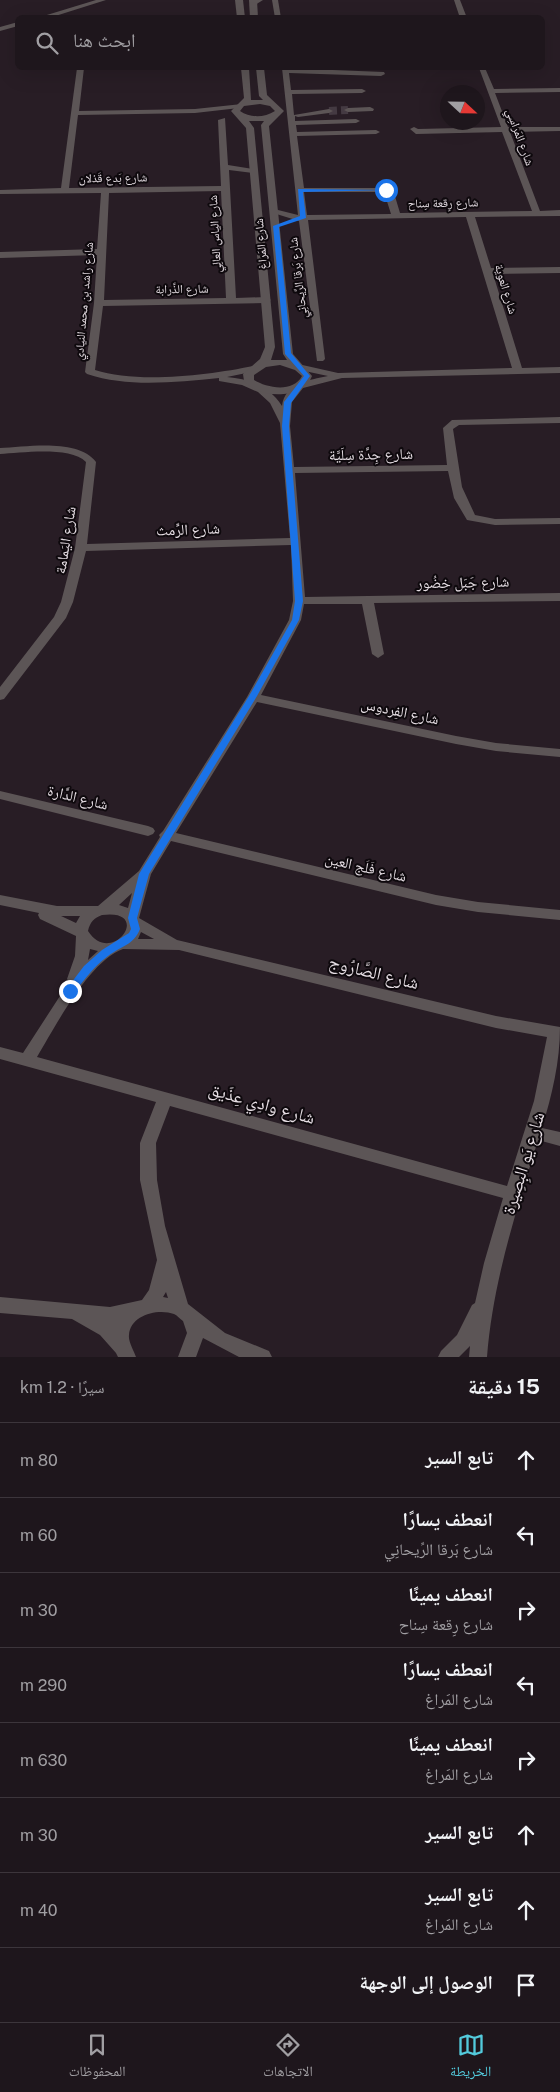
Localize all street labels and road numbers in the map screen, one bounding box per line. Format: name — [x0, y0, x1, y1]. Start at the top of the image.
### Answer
street label: شارع المَراسِي — [500, 106, 537, 169]
street label: شارع بَدع قَذلان — [78, 170, 148, 187]
street label: شارع الياس العالِي — [206, 195, 227, 273]
street label: شارع رِقعة سِناح — [407, 195, 479, 212]
street label: شارع المَراغ — [252, 218, 271, 270]
street label: شارع بَرقا الرِّيحانِي — [286, 236, 313, 319]
street label: شارع راشد بن محمد النيادي — [72, 241, 99, 361]
street label: شارع العوية — [491, 262, 520, 316]
street label: شارع الذَّرابة — [155, 281, 209, 297]
street label: شارع جِدَّة سِلَيَّة — [329, 445, 413, 466]
street label: شارع اليَمامة — [51, 505, 81, 575]
street label: شارع الرِّمث — [156, 519, 221, 541]
street label: شارع جَبَل خِضُور — [416, 573, 510, 593]
street label: شارع الفِردوس — [359, 694, 441, 730]
street label: شارع الدَّارة — [46, 781, 110, 815]
street label: شارع فَلَج العين — [323, 849, 408, 887]
street label: شارع الصَّارُوج — [326, 951, 421, 995]
street label: شارع وادِي عِذَيق — [205, 1078, 318, 1133]
street label: شارع يَو البِصِيرة — [497, 1109, 551, 1218]

